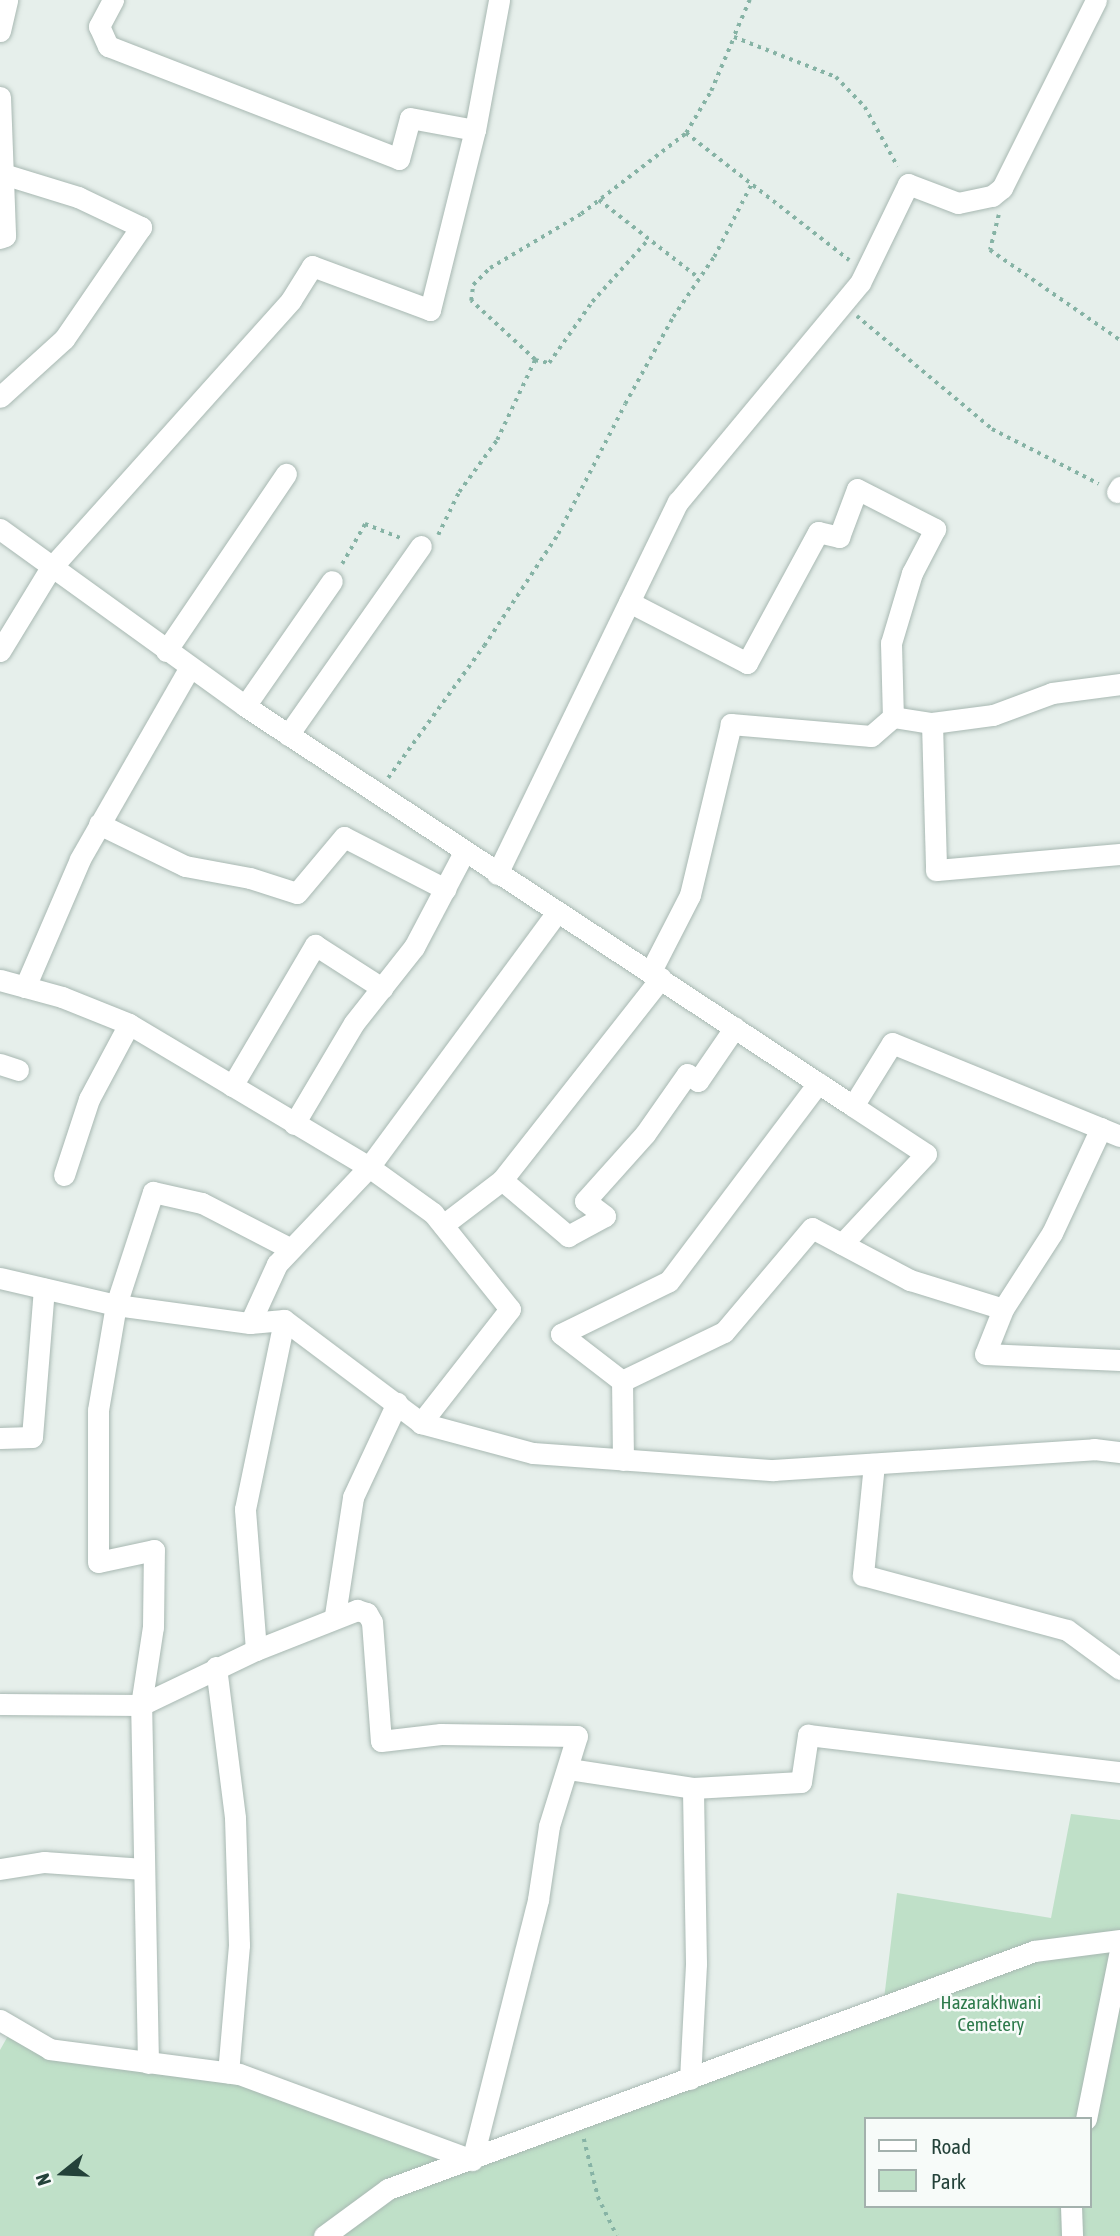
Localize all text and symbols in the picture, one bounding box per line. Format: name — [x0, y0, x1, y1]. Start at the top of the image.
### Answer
park label: Hazarakhwani Cemetery — [941, 1992, 1041, 2036]
legend — [864, 2117, 1092, 2208]
text: Road — [931, 2134, 971, 2158]
north arrow — [28, 2138, 98, 2208]
text: Park — [931, 2169, 966, 2193]
text: N — [31, 2171, 55, 2188]

